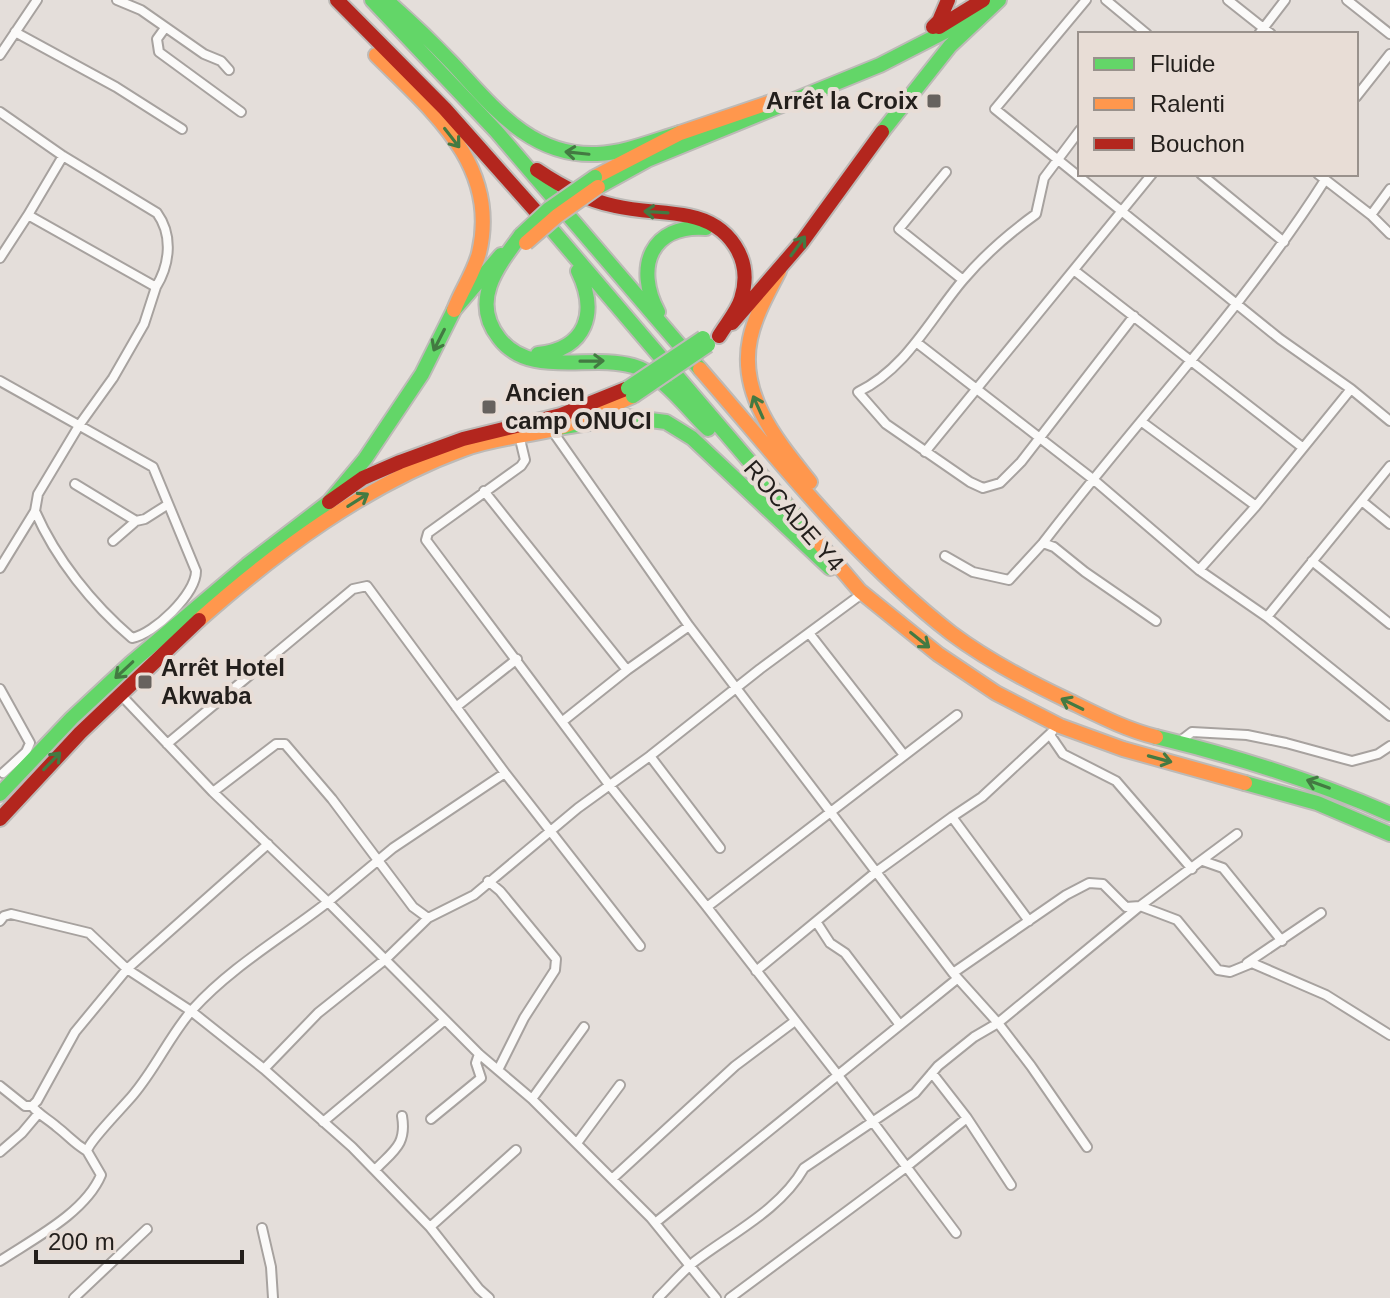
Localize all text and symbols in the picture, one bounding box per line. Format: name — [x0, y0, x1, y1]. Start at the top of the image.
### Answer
legend — [1078, 32, 1358, 176]
text: Fluide — [1150, 50, 1215, 77]
place label: Arrêt la Croix — [766, 87, 919, 114]
text: Ralenti — [1150, 90, 1225, 117]
marker: Arrêt la Croix — [925, 92, 943, 110]
one-way arrow — [443, 127, 461, 148]
text: Bouchon — [1150, 130, 1245, 157]
one-way arrow — [565, 145, 591, 160]
one-way arrow — [643, 204, 670, 219]
one-way arrow — [790, 236, 806, 258]
one-way arrow — [431, 328, 446, 352]
one-way arrow — [578, 354, 605, 369]
place label: Ancien camp ONUCI — [505, 379, 652, 434]
one-way arrow — [750, 395, 765, 419]
marker: Ancien camp ONUCI — [480, 398, 498, 416]
street label: ROCADE Y4 — [739, 455, 850, 577]
one-way arrow — [346, 492, 368, 509]
one-way arrow — [909, 631, 930, 649]
place label: Arrêt Hotel Akwaba — [161, 654, 285, 709]
one-way arrow — [114, 661, 134, 679]
marker: Arrêt Hotel Akwaba — [136, 673, 154, 691]
one-way arrow — [1060, 696, 1084, 711]
one-way arrow — [43, 751, 62, 771]
one-way arrow — [1147, 752, 1173, 767]
one-way arrow — [1306, 775, 1331, 790]
scale bar — [36, 1214, 242, 1264]
text: 200 m — [48, 1228, 115, 1255]

